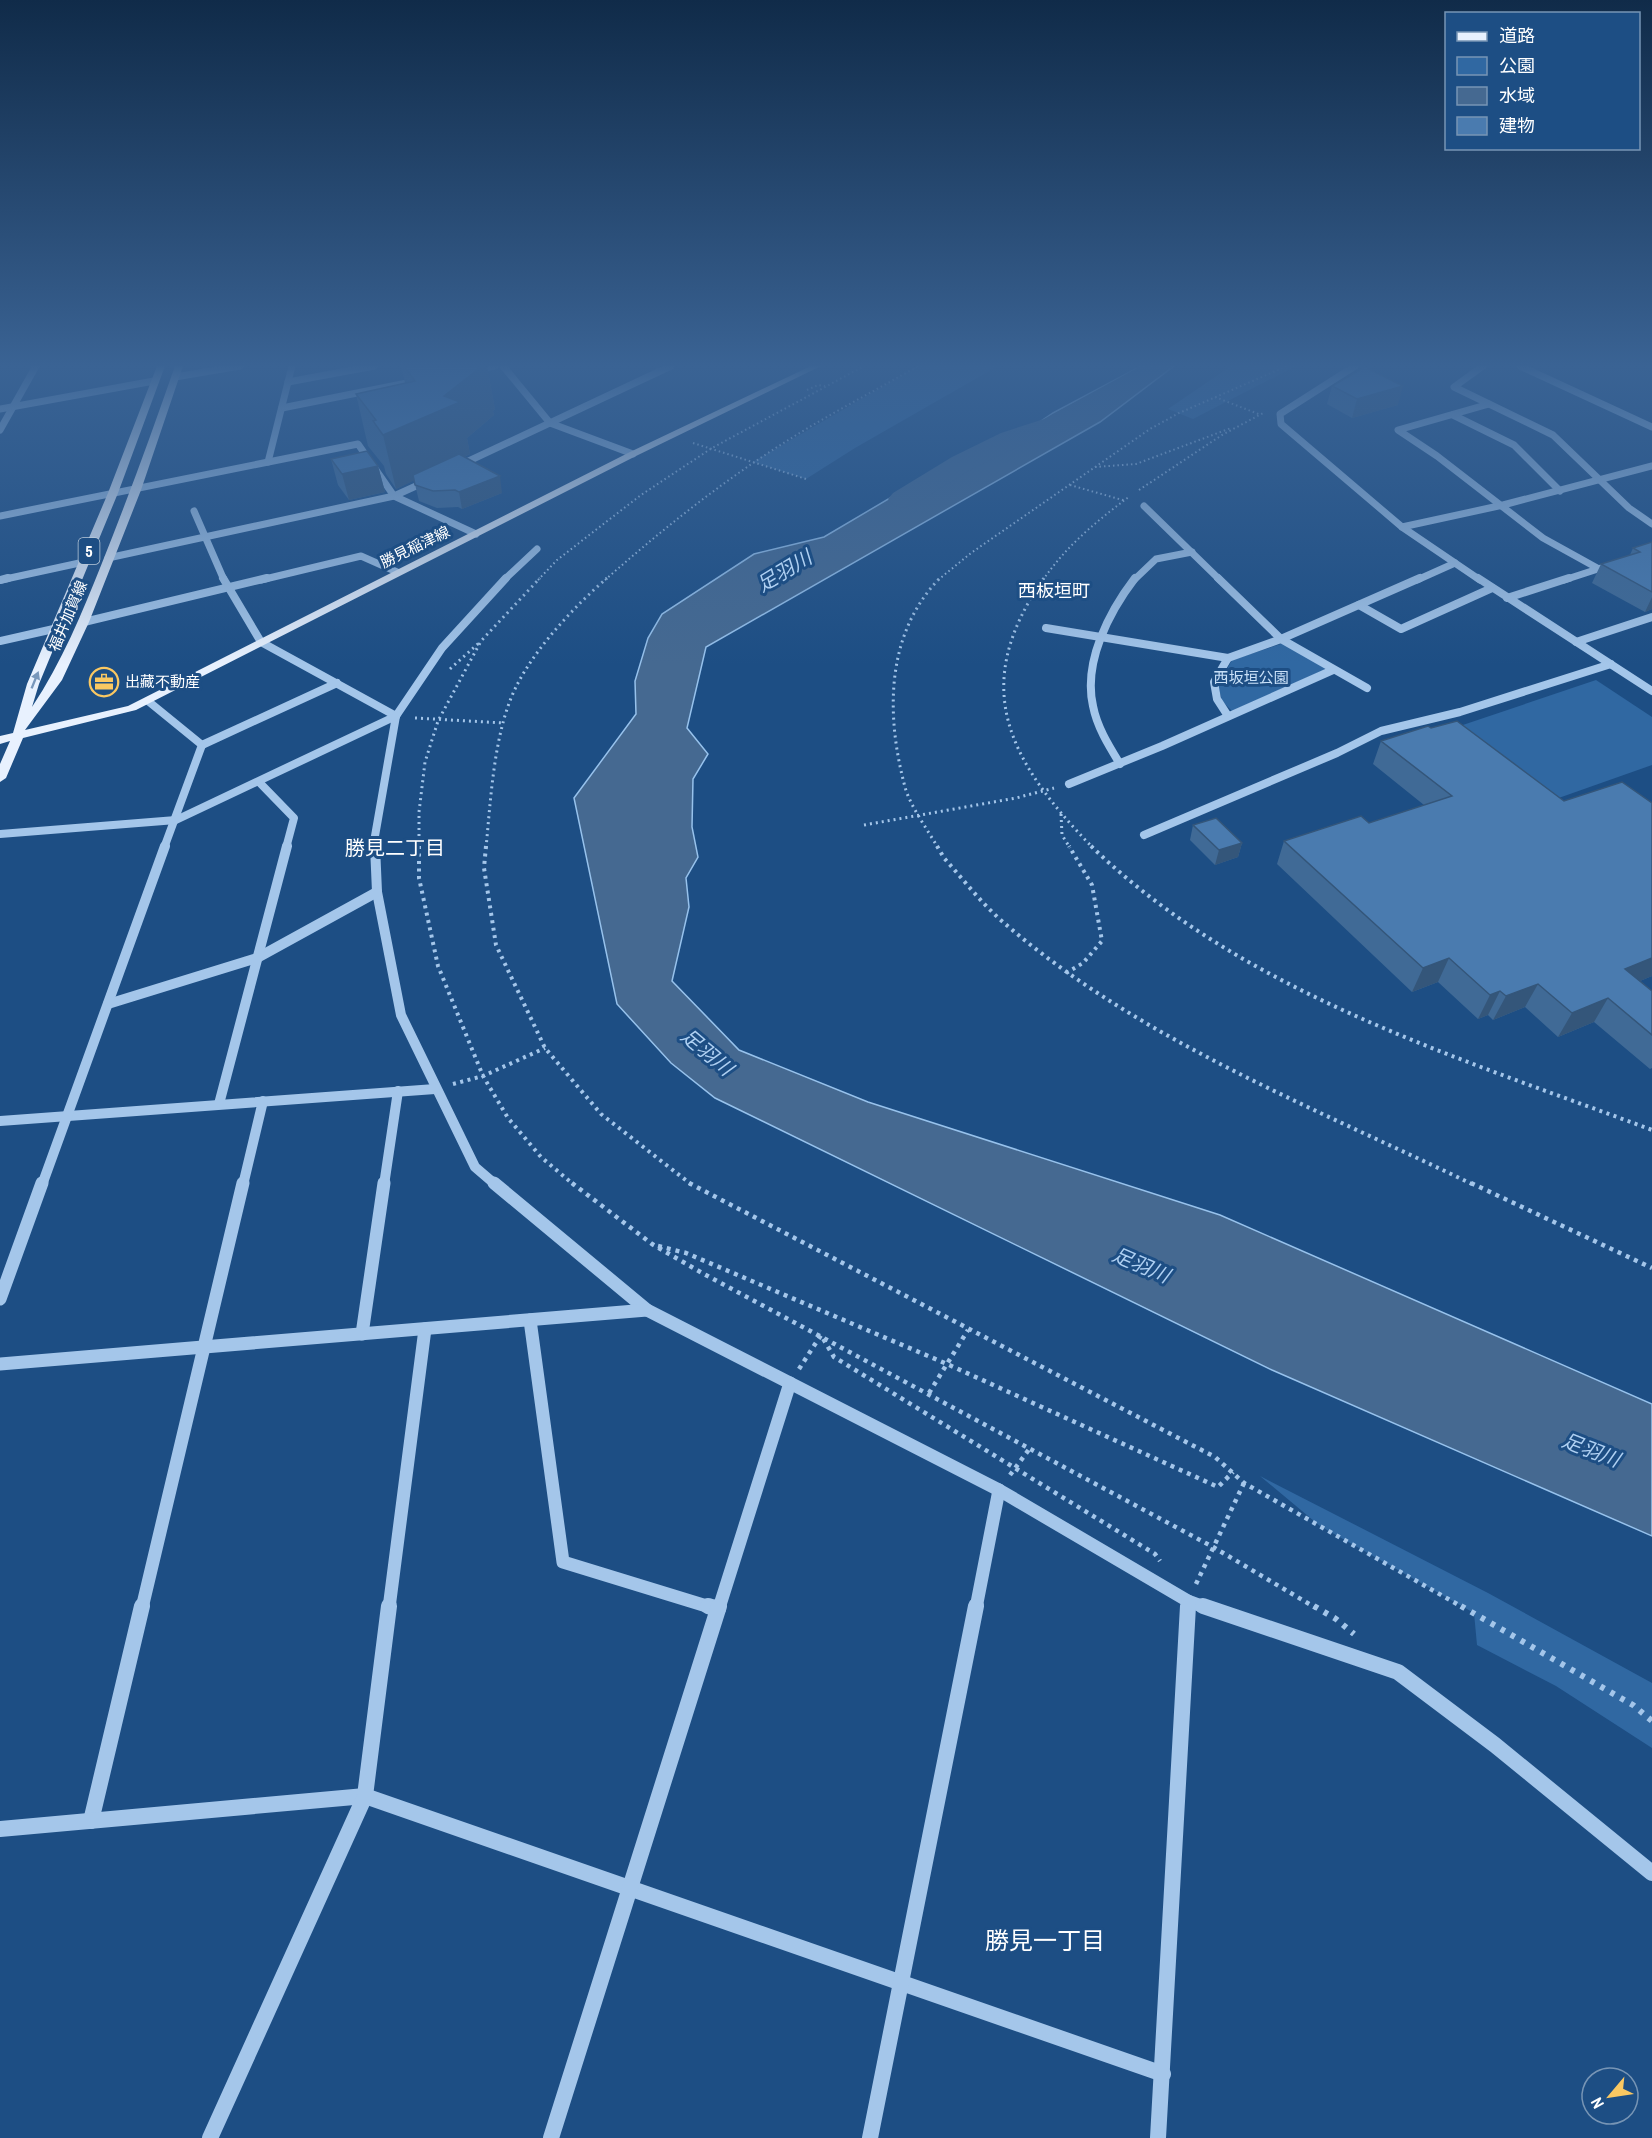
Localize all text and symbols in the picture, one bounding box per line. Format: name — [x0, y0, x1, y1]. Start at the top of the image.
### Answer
legend — [1445, 12, 1640, 150]
text: 道路 — [1499, 23, 1535, 48]
text: 公園 — [1499, 53, 1535, 78]
text: 水域 — [1499, 83, 1535, 108]
text: 建物 — [1499, 113, 1535, 138]
street label: 勝見稲津線 — [376, 521, 453, 572]
road number: 5 — [78, 538, 100, 564]
water label: 足羽川 — [751, 543, 818, 598]
street label: 福井加賀線 — [43, 577, 92, 654]
district label: 西板垣町 — [1018, 578, 1090, 603]
office icon: 出藏不動産 — [88, 666, 120, 698]
park label: 西坂垣公園 — [1213, 667, 1289, 688]
one-way arrow — [31, 671, 40, 689]
place label: 出藏不動産 — [125, 671, 200, 692]
district label: 勝見二丁目 — [345, 834, 445, 861]
water label: 足羽川 — [676, 1022, 741, 1083]
water label: 足羽川 — [1108, 1240, 1176, 1289]
water label: 足羽川 — [1558, 1426, 1626, 1474]
district label: 勝見一丁目 — [985, 1924, 1105, 1956]
north arrow — [1580, 2066, 1640, 2126]
text: N — [1585, 2094, 1609, 2113]

